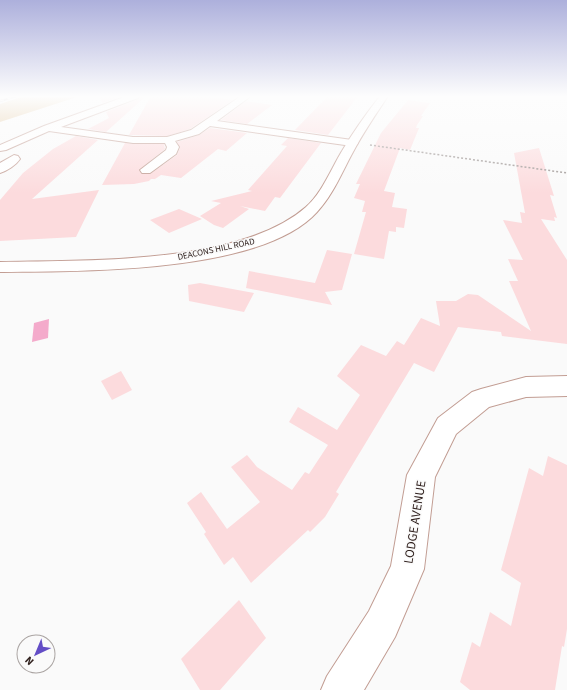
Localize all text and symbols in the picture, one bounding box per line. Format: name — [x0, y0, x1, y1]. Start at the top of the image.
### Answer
street label: DEACONS HILL ROAD — [176, 235, 256, 264]
street label: LODGE AVENUE — [400, 479, 430, 565]
north arrow — [16, 634, 56, 674]
text: N — [22, 653, 37, 669]

